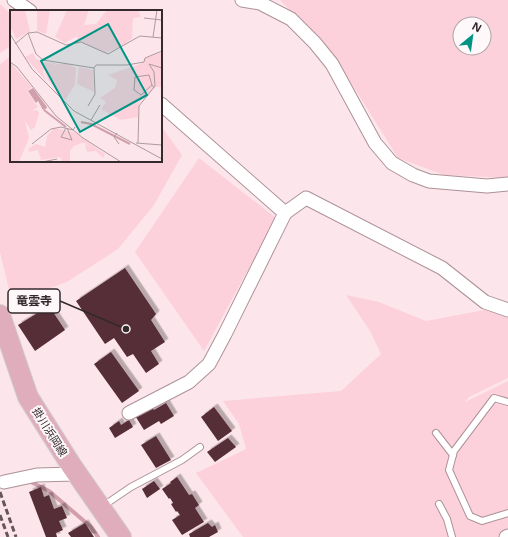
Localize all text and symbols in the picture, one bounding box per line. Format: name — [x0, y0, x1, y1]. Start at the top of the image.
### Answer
inset map — [10, 10, 162, 162]
north arrow — [452, 16, 492, 56]
text: N — [470, 18, 485, 36]
callout: 竜雲寺 — [8, 289, 60, 313]
text: 竜雲寺 — [16, 292, 52, 309]
street label: 掛川浜岡線 — [29, 404, 71, 459]

